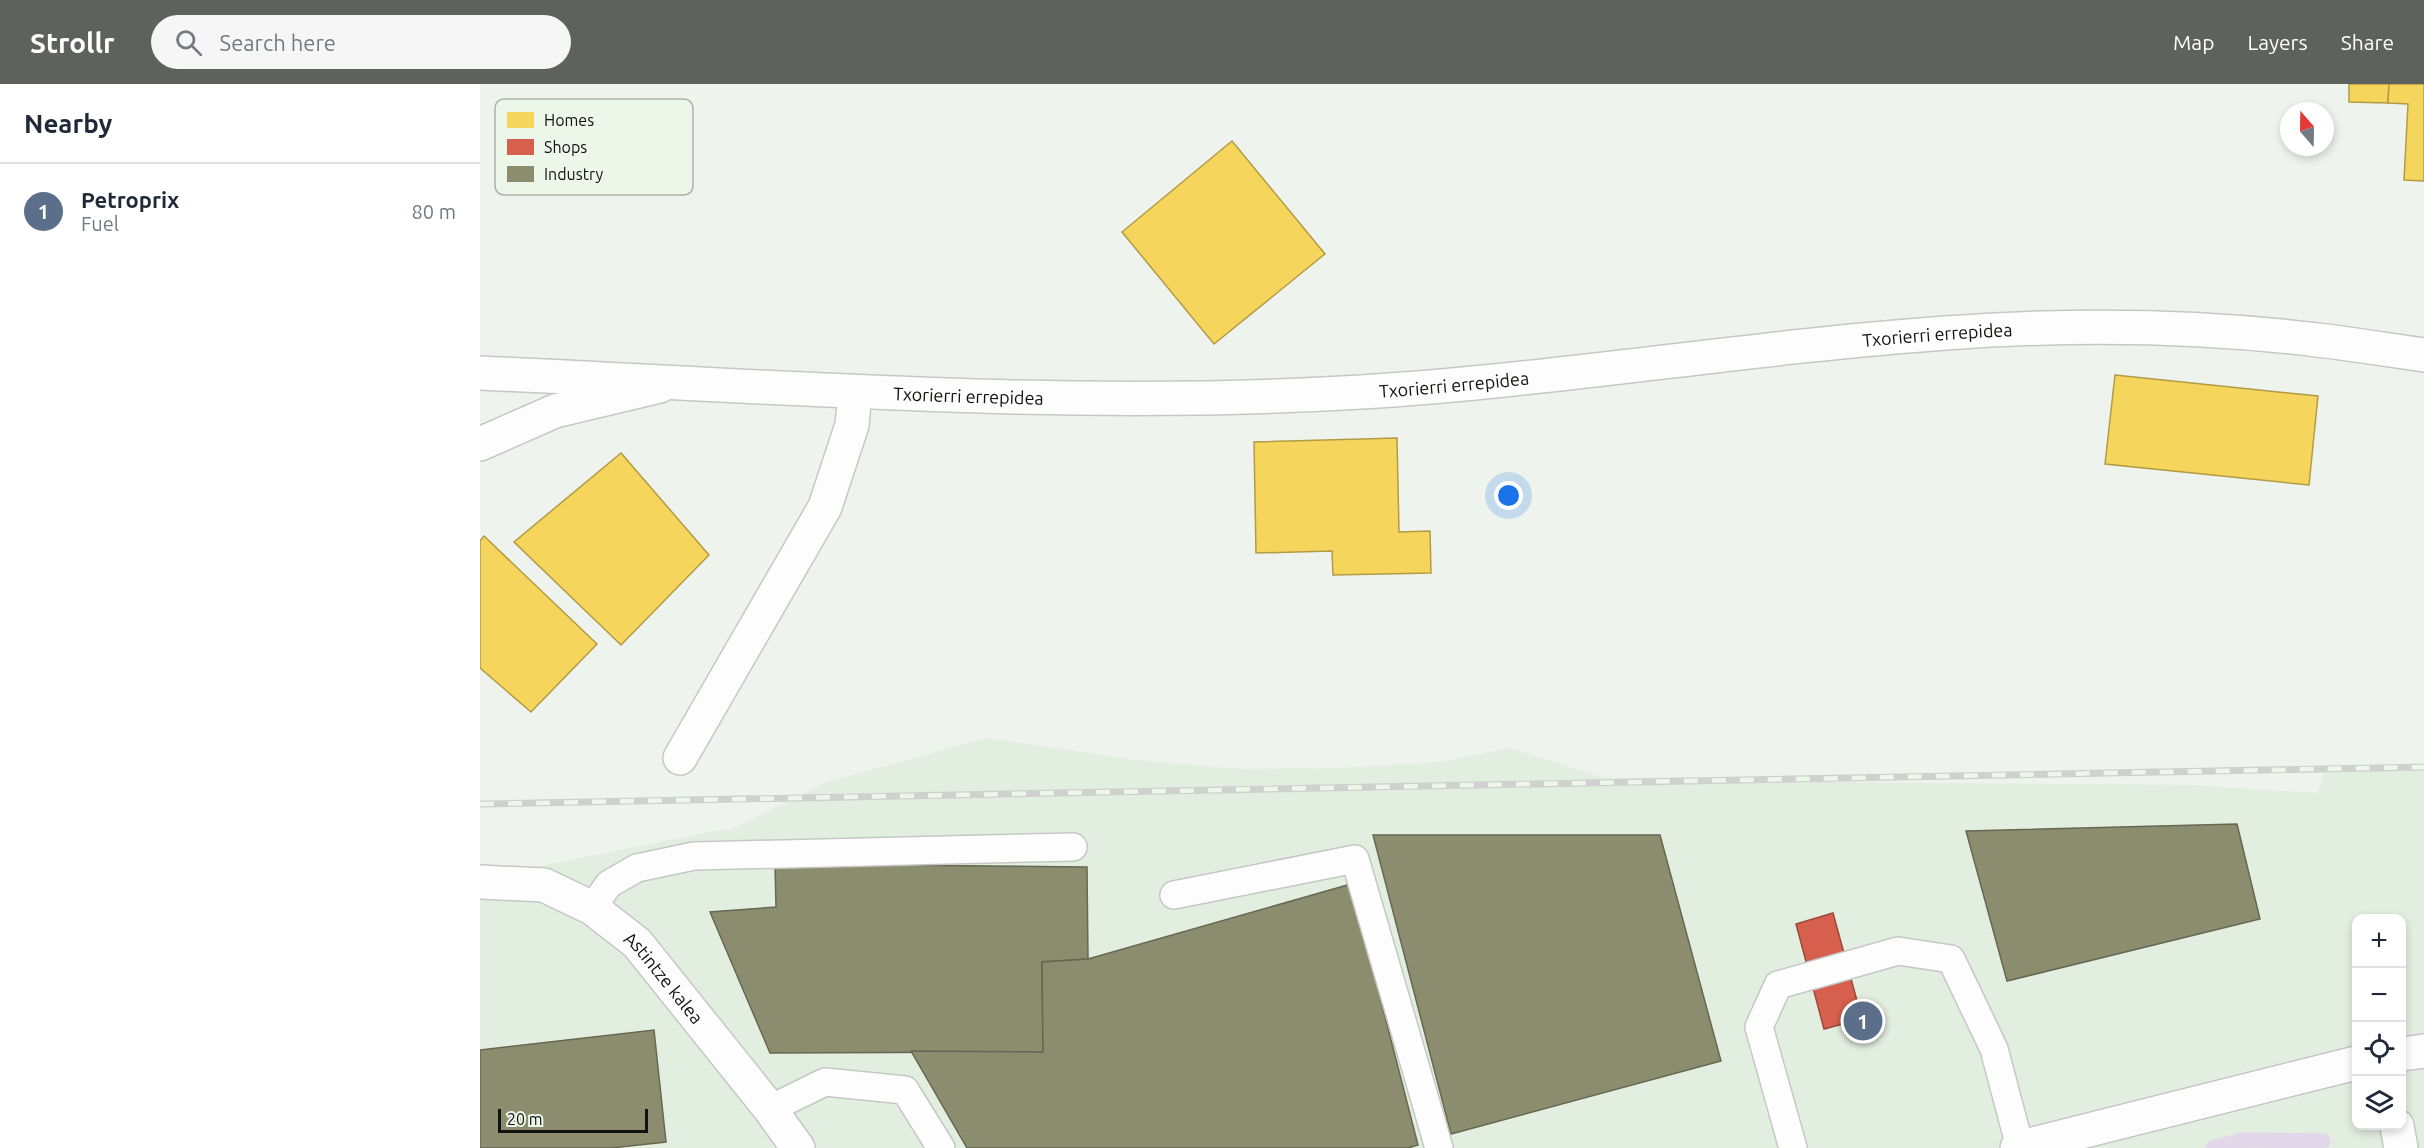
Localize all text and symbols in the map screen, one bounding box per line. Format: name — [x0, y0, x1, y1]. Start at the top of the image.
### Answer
search box — [151, 15, 571, 69]
icon: search — [172, 26, 205, 59]
text: Strollr — [30, 27, 115, 58]
text: Search here — [220, 30, 336, 55]
text: Map — [2173, 30, 2214, 54]
text: Layers — [2247, 30, 2308, 54]
text: Share — [2341, 30, 2394, 54]
legend — [495, 99, 693, 195]
north arrow — [2280, 102, 2334, 156]
text: Nearby — [24, 109, 112, 138]
text: Homes — [544, 111, 594, 129]
text: Shops — [544, 138, 587, 156]
text: Industry — [544, 165, 603, 183]
text: Petroprix — [81, 187, 179, 212]
text: 1 — [38, 200, 49, 223]
text: 80 m — [412, 200, 456, 223]
text: Fuel — [81, 212, 119, 235]
street label: Txorierri errepidea — [1861, 319, 2013, 350]
street label: Txorierri errepidea — [1378, 367, 1530, 401]
street label: Txorierri errepidea — [893, 383, 1044, 408]
your location — [1494, 481, 1523, 510]
map controls — [2352, 914, 2406, 1130]
button: + — [2352, 914, 2406, 968]
street label: Astintze kalea — [621, 927, 707, 1027]
button: − — [2352, 968, 2406, 1022]
pin: 1 — [1844, 998, 1882, 1044]
button: locate — [2352, 1022, 2406, 1076]
button: layers — [2352, 1076, 2406, 1130]
scale bar — [498, 1106, 648, 1134]
text: 20 m — [507, 1110, 543, 1128]

